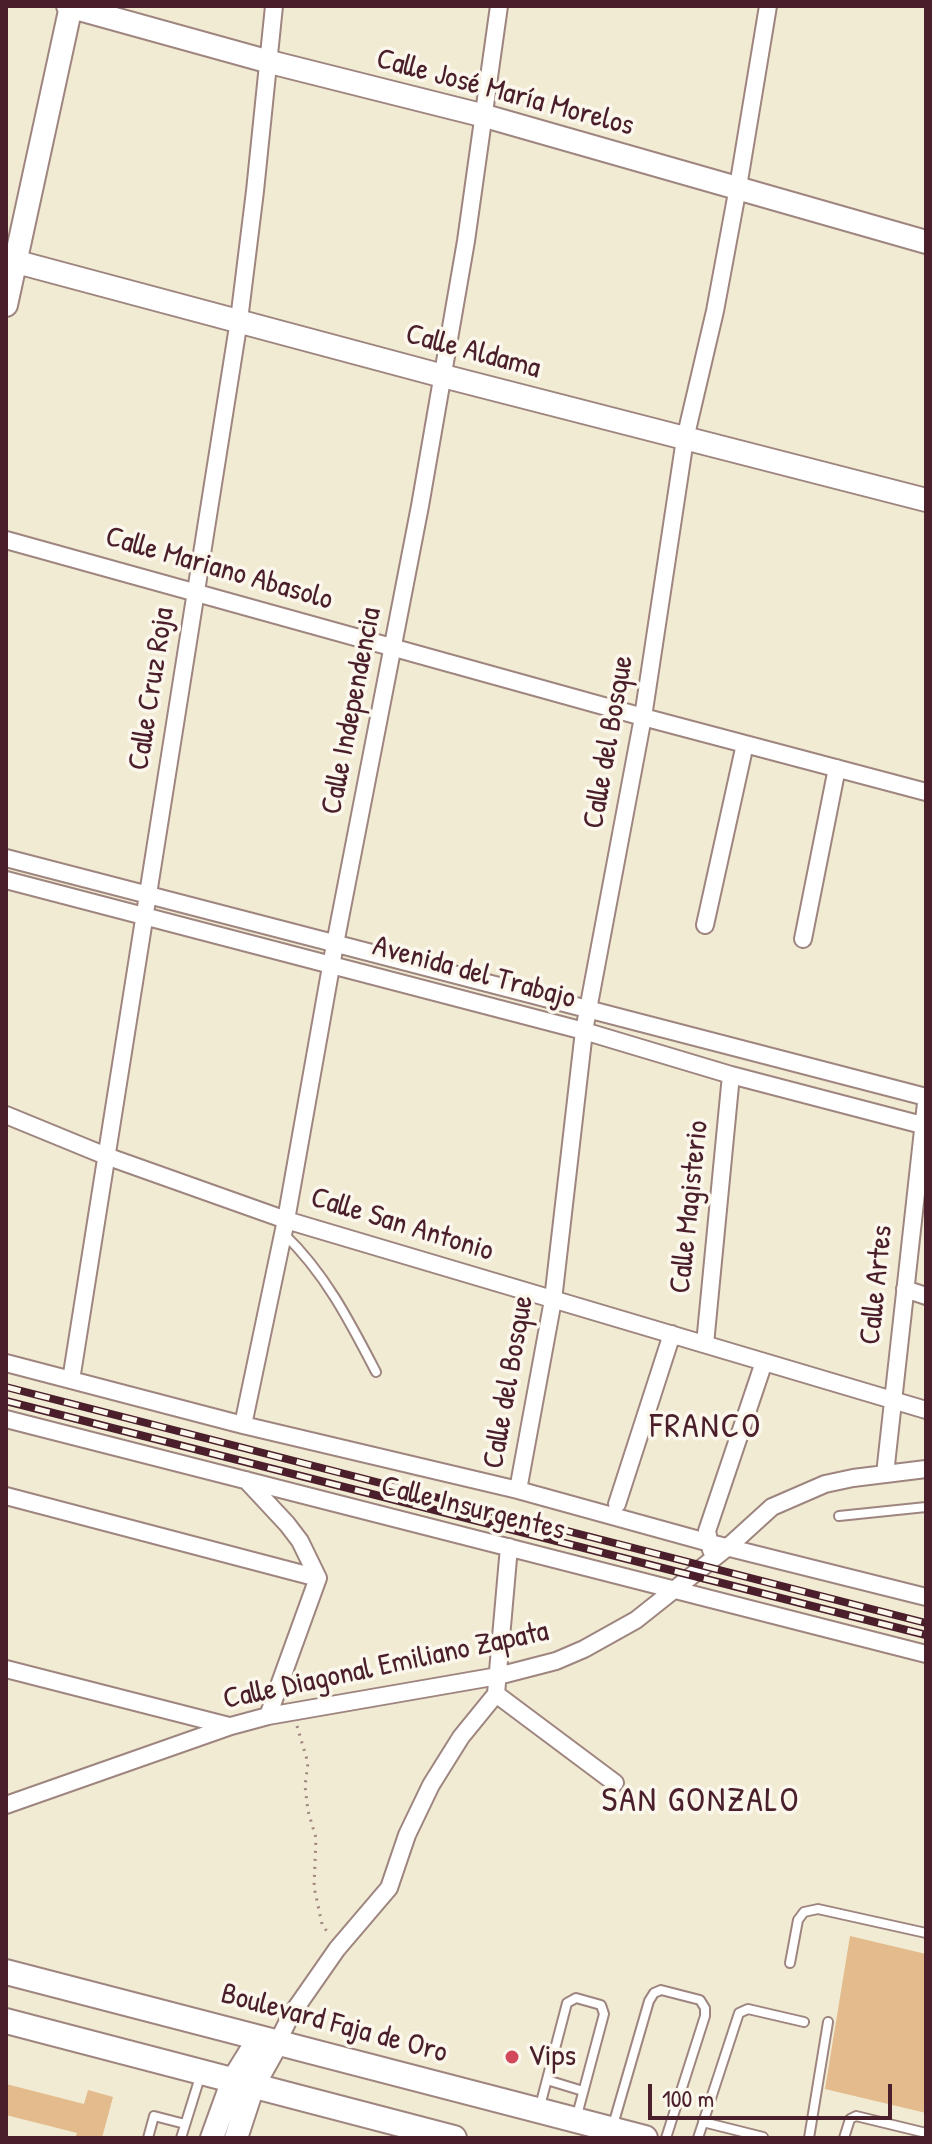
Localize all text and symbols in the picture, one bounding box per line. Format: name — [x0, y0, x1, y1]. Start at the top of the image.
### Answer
street label: Calle José María Morelos — [372, 41, 638, 145]
street label: Calle Aldama — [402, 317, 544, 387]
street label: Calle Mariano Abasolo — [101, 519, 337, 619]
street label: Calle Cruz Roja — [121, 605, 183, 773]
street label: Calle Independencia — [314, 605, 390, 817]
street label: Calle del Bosque — [576, 653, 642, 831]
street label: Avenida del Trabajo — [369, 929, 579, 1017]
street label: Calle Magisterio — [663, 1119, 717, 1295]
street label: Calle San Antonio — [306, 1180, 498, 1270]
street label: Calle Artes — [853, 1223, 901, 1347]
street label: Calle del Bosque — [476, 1293, 542, 1471]
district label: FRANCO — [650, 1408, 762, 1448]
street label: Calle Insurgentes — [377, 1469, 569, 1549]
street label: Calle Diagonal Emiliano Zapata — [220, 1614, 552, 1718]
district label: SAN GONZALO — [602, 1782, 800, 1822]
street label: Boulevard Faja de Oro — [217, 1976, 451, 2072]
place label: Vips — [528, 2039, 576, 2075]
marker: Vips — [503, 2048, 521, 2066]
scale bar — [652, 2068, 896, 2118]
text: 100 m — [662, 2082, 714, 2114]

